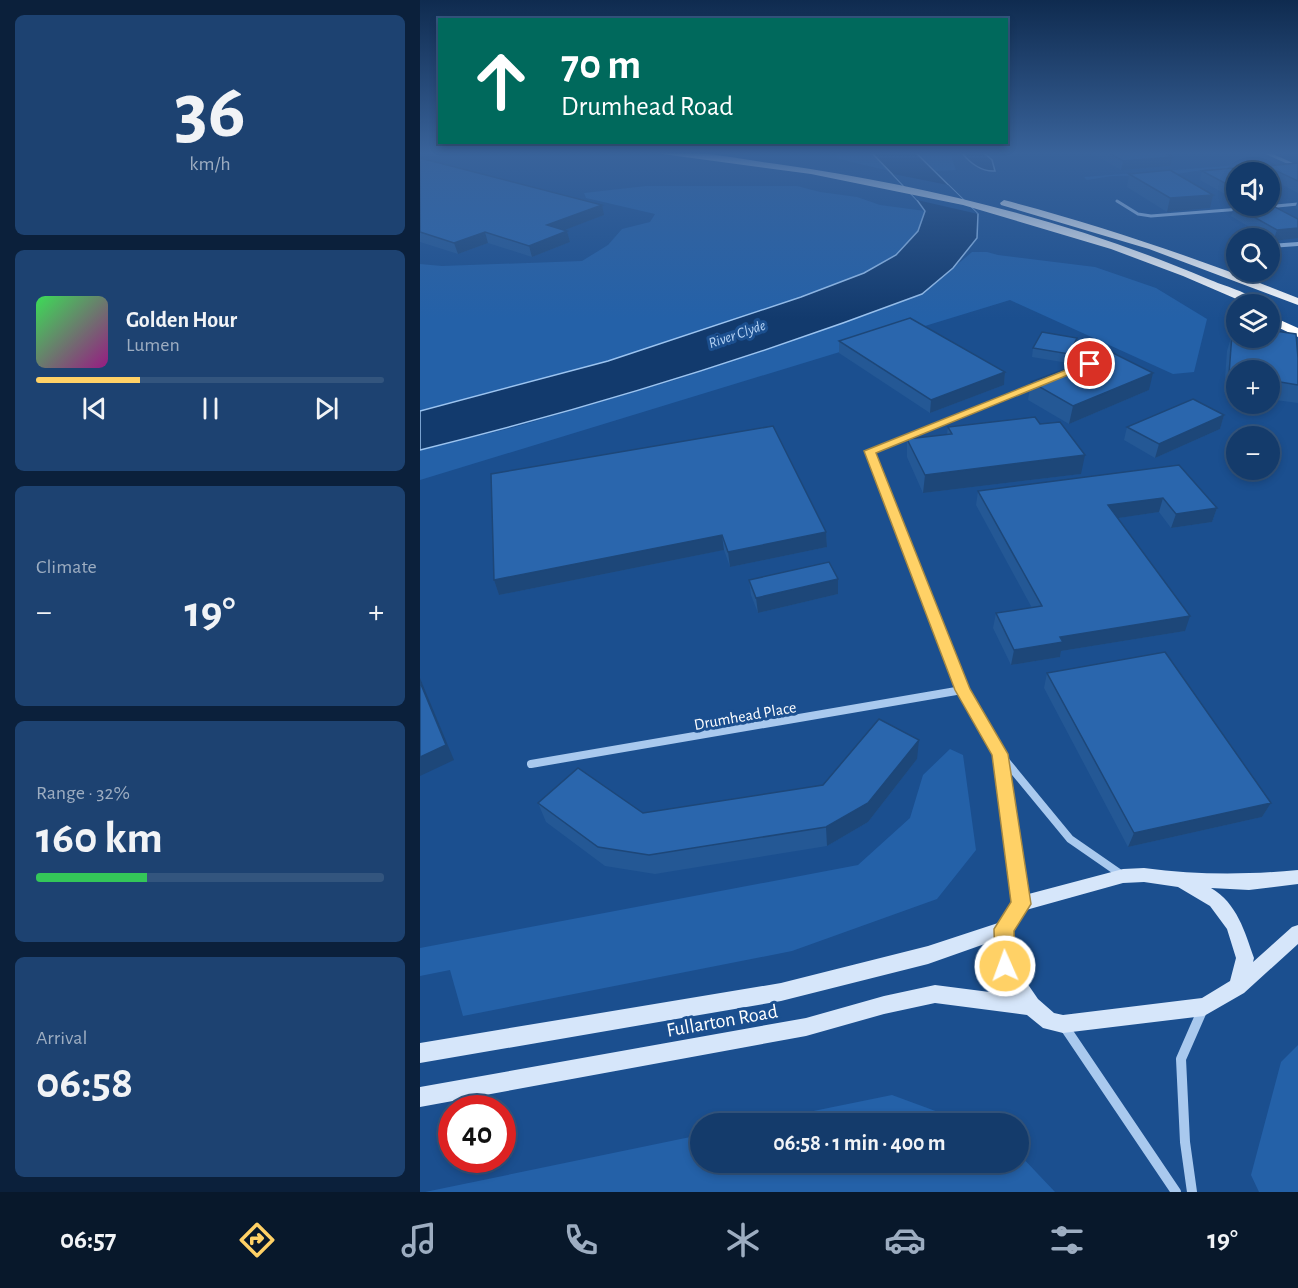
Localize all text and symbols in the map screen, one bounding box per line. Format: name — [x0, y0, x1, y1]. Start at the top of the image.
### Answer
icon: ahead — [462, 42, 540, 120]
text: 70 m — [561, 44, 641, 86]
text: 36 — [174, 74, 246, 152]
text: Drumhead Road — [561, 93, 733, 120]
text: km/h — [189, 154, 231, 174]
map controls — [1226, 162, 1280, 480]
button: sound — [1226, 162, 1280, 216]
button: search — [1226, 228, 1280, 282]
button: layers — [1226, 294, 1280, 348]
text: Golden Hour — [126, 309, 237, 331]
water label: River Clyde — [707, 318, 768, 351]
text: Lumen — [126, 335, 180, 355]
pin — [1064, 338, 1115, 389]
icon: arrive — [1073, 347, 1106, 380]
button: + — [1226, 360, 1280, 414]
icon: previous — [78, 392, 111, 425]
icon: pause — [194, 392, 227, 425]
icon: next — [310, 392, 343, 425]
button: − — [1226, 426, 1280, 480]
text: Climate — [36, 557, 97, 577]
text: 19° — [184, 590, 236, 635]
text: − — [36, 596, 52, 629]
text: + — [368, 596, 384, 629]
street label: Drumhead Place — [693, 699, 798, 733]
text: Range · 32% — [36, 783, 130, 803]
text: 160 km — [36, 816, 163, 861]
position arrow — [973, 934, 1037, 998]
street label: Fullarton Road — [665, 1001, 779, 1041]
text: Arrival — [36, 1028, 87, 1048]
text: 06:58 — [36, 1061, 133, 1106]
speed limit sign: 40 — [438, 1095, 516, 1173]
text: 06:58 · 1 min · 400 m — [773, 1132, 946, 1154]
icon: directions — [236, 1219, 278, 1261]
icon: music — [398, 1219, 440, 1261]
icon: phone — [560, 1219, 602, 1261]
icon: climate — [722, 1219, 764, 1261]
icon: car — [884, 1219, 926, 1261]
icon: filters — [1046, 1219, 1088, 1261]
text: 06:57 — [60, 1226, 117, 1253]
text: 19° — [1207, 1226, 1238, 1253]

